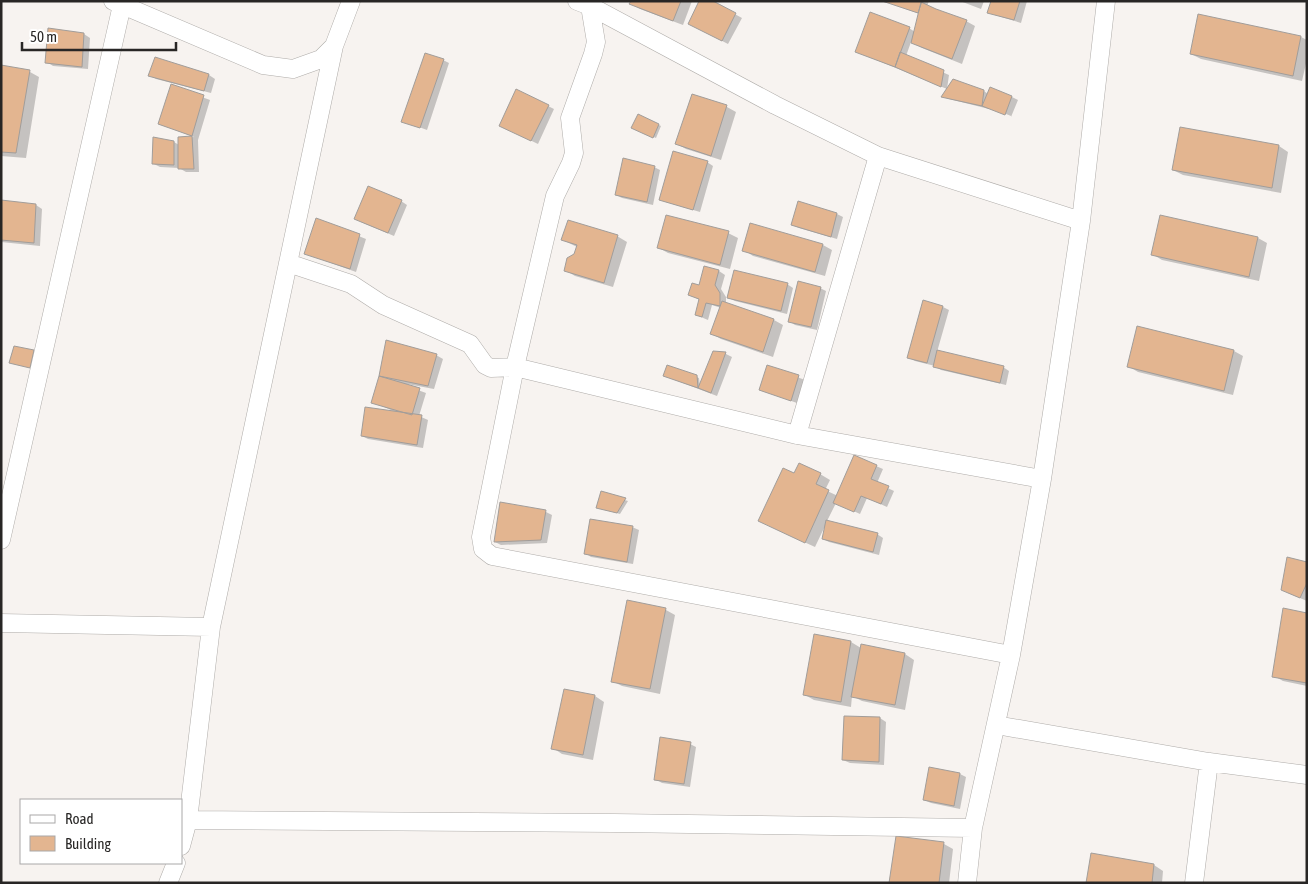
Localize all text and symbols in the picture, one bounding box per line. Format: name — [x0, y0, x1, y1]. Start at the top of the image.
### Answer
scale bar — [22, 20, 176, 52]
text: 50 m — [30, 28, 57, 45]
legend — [20, 799, 182, 864]
text: Road — [65, 810, 94, 827]
text: Building — [65, 835, 111, 852]

